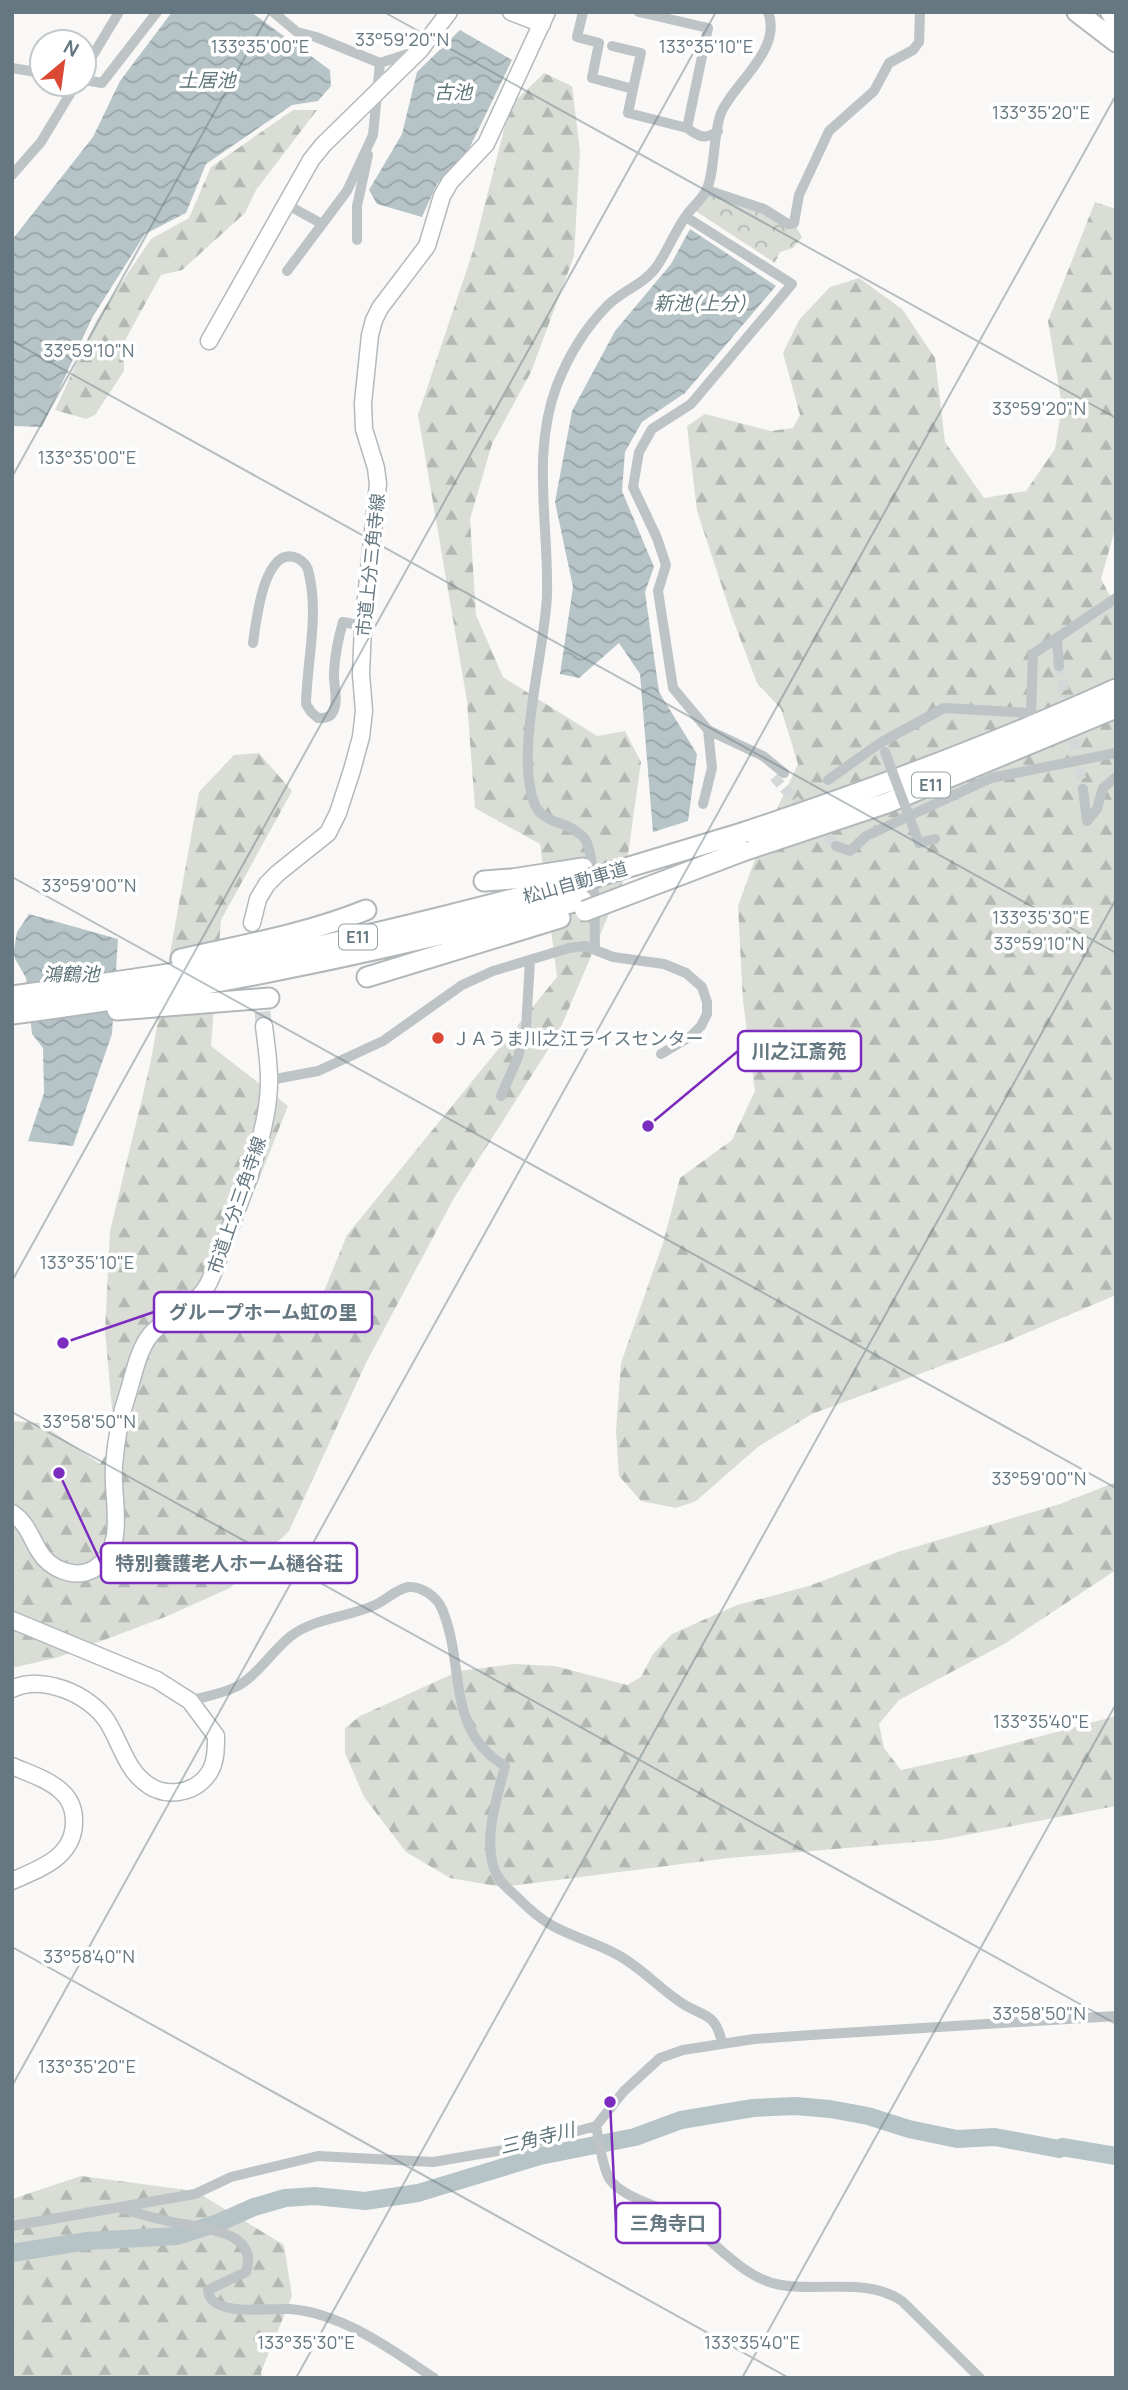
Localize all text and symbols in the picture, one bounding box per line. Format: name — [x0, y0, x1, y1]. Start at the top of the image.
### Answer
text: 33°59'20"N — [355, 27, 449, 51]
north arrow — [28, 28, 98, 98]
text: N — [59, 33, 84, 63]
text: 133°35'00"E — [211, 34, 309, 58]
text: 133°35'10"E — [659, 34, 753, 58]
water label: 土居池 — [178, 67, 237, 93]
water label: 古池 — [434, 79, 474, 105]
text: 133°35'20"E — [992, 100, 1090, 124]
water label: 新池(上分) — [654, 290, 746, 316]
text: 33°59'10"N — [44, 338, 134, 362]
text: 33°59'20"N — [992, 396, 1086, 420]
text: 133°35'00"E — [38, 445, 136, 469]
street label: 市道上分三角寺線 — [351, 492, 389, 638]
road number: E11 — [912, 772, 950, 798]
street label: 松山自動車道 — [520, 856, 630, 908]
text: 33°59'00"N — [42, 873, 136, 897]
text: 133°35'30"E — [992, 905, 1090, 929]
road number: E11 — [339, 925, 377, 950]
text: 33°59'10"N — [994, 931, 1084, 955]
water label: 鴻鶴池 — [42, 961, 101, 987]
place label: ＪＡうま川之江ライスセンター — [452, 1026, 703, 1050]
marker: ＪＡうま川之江ライスセンター — [430, 1030, 446, 1046]
callout: 川之江斎苑 — [738, 1031, 861, 1071]
text: 川之江斎苑 — [751, 1038, 847, 1064]
street label: 市道上分三角寺線 — [201, 1133, 271, 1277]
text: 133°35'10"E — [40, 1250, 134, 1274]
callout: グループホーム虹の里 — [154, 1292, 372, 1332]
text: グループホーム虹の里 — [169, 1299, 357, 1325]
text: 33°58'50"N — [42, 1409, 136, 1433]
text: 33°59'00"N — [992, 1466, 1086, 1490]
callout: 特別養護老人ホーム樋谷荘 — [101, 1543, 357, 1583]
text: 特別養護老人ホーム樋谷荘 — [115, 1550, 343, 1576]
text: 133°35'40"E — [993, 1709, 1089, 1733]
text: 33°58'40"N — [43, 1944, 135, 1968]
text: 33°58'50"N — [992, 2001, 1086, 2025]
text: 133°35'20"E — [38, 2054, 136, 2078]
water label: 三角寺川 — [497, 2116, 579, 2160]
callout: 三角寺口 — [616, 2203, 720, 2243]
text: 三角寺口 — [630, 2210, 706, 2236]
text: 133°35'30"E — [257, 2330, 355, 2354]
text: 133°35'40"E — [704, 2330, 800, 2354]

